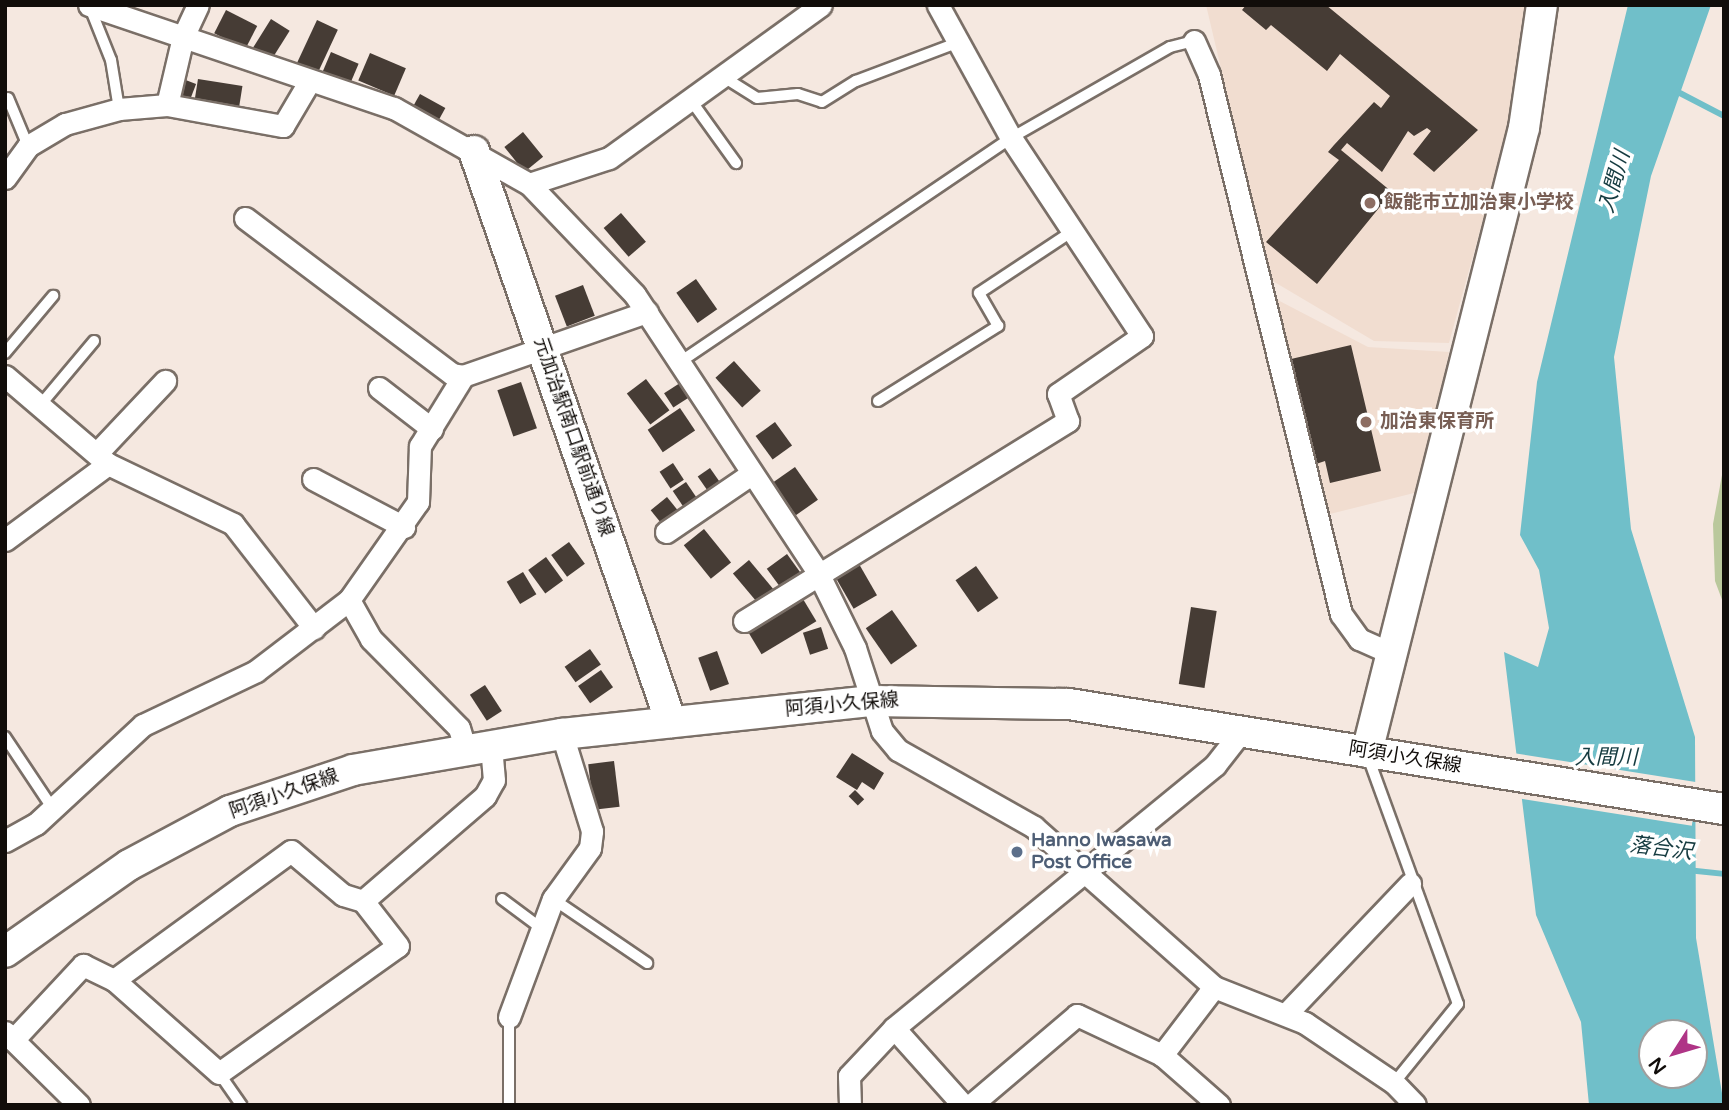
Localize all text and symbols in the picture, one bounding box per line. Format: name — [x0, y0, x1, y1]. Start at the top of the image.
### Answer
water label: 入間川 — [1594, 148, 1636, 216]
place label: 飯能市立加治東小学校 — [1384, 192, 1574, 214]
marker: 飯能市立加治東小学校 — [1362, 195, 1378, 211]
street label: 元加治駅南口駅前通り線 — [528, 334, 618, 540]
place label: 加治東保育所 — [1380, 411, 1494, 433]
marker: 加治東保育所 — [1358, 414, 1374, 430]
street label: 阿須小久保線 — [784, 689, 900, 721]
street label: 阿須小久保線 — [1347, 738, 1463, 778]
water label: 入間川 — [1575, 745, 1637, 771]
street label: 阿須小久保線 — [226, 765, 342, 823]
place label: Hanno Iwasawa Post Office — [1031, 830, 1172, 874]
water label: 落合沢 — [1628, 833, 1694, 865]
marker: Hanno Iwasawa Post Office — [1009, 844, 1025, 860]
north arrow — [1638, 1019, 1708, 1089]
text: N — [1644, 1053, 1671, 1078]

